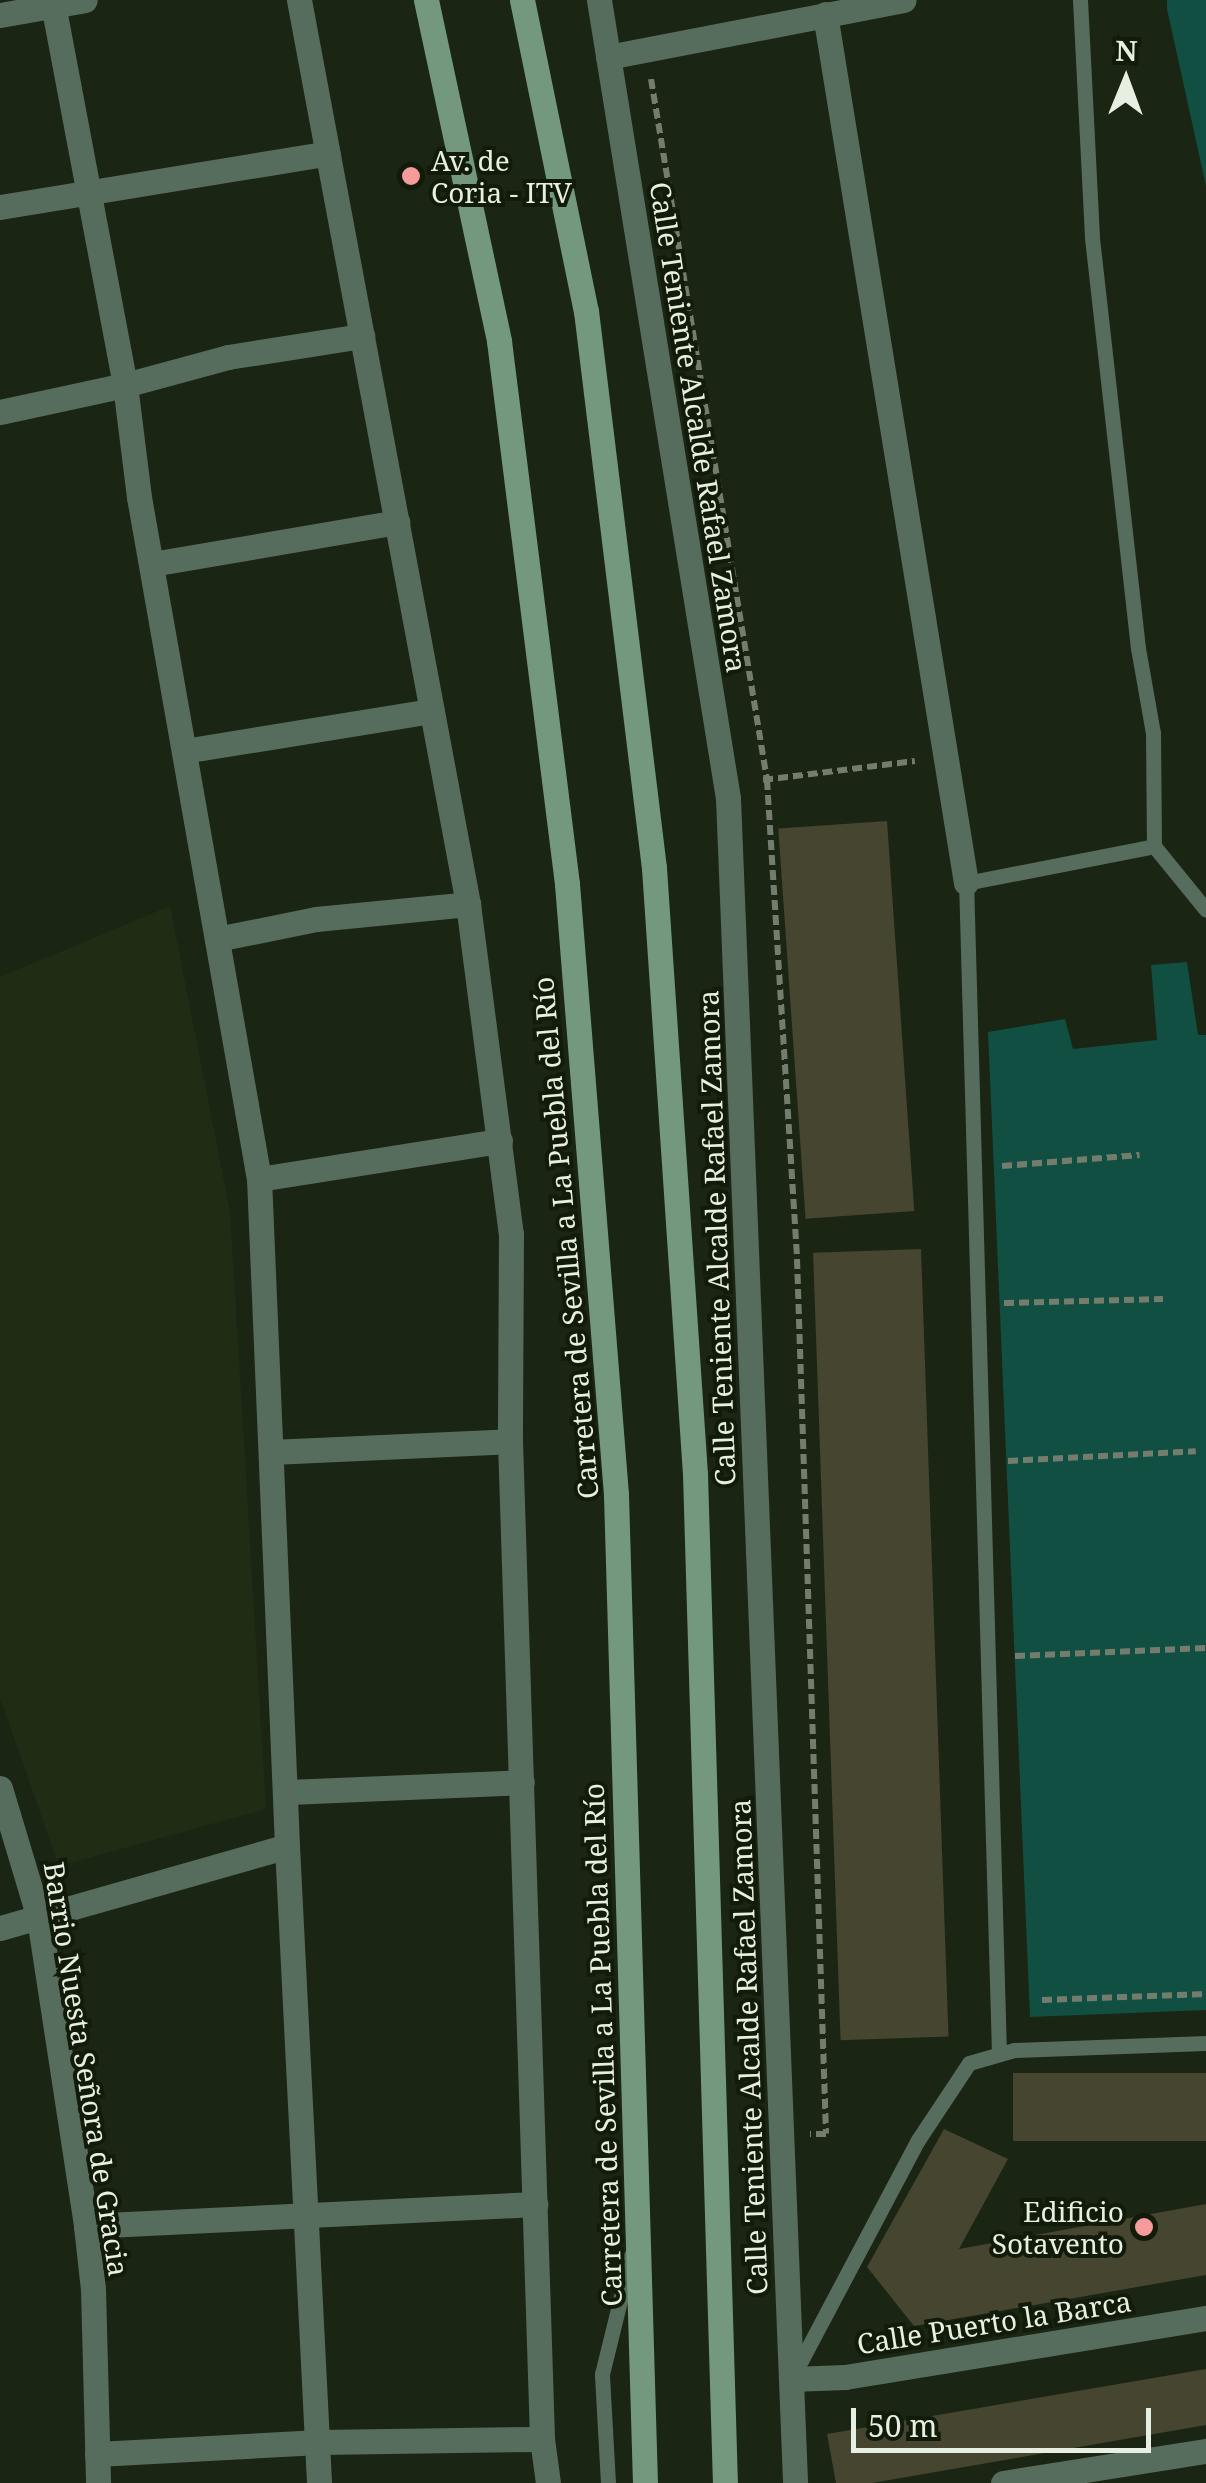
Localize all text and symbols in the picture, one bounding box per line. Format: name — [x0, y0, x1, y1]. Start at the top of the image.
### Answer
north arrow — [1076, 30, 1176, 130]
text: N — [1115, 31, 1138, 69]
place label: Av. de Coria - ITV — [431, 143, 572, 209]
marker: Av. de Coria - ITV — [400, 165, 422, 187]
street label: Calle Teniente Alcalde Rafael Zamora — [644, 179, 754, 675]
street label: Carretera de Sevilla a La Puebla del Río — [525, 976, 605, 1500]
street label: Calle Teniente Alcalde Rafael Zamora — [691, 990, 741, 1486]
street label: Carretera de Sevilla a La Puebla del Río — [576, 1783, 628, 2307]
street label: Calle Teniente Alcalde Rafael Zamora — [723, 1799, 773, 2295]
street label: Barrio Nuesta Señora de Gracia — [38, 1859, 136, 2279]
place label: Edificio Sotavento — [992, 2194, 1124, 2260]
marker: Edificio Sotavento — [1133, 2216, 1155, 2238]
street label: Calle Puerto la Barca — [854, 2284, 1134, 2360]
scale bar — [856, 2388, 1156, 2450]
text: 50 m — [868, 2405, 938, 2446]

